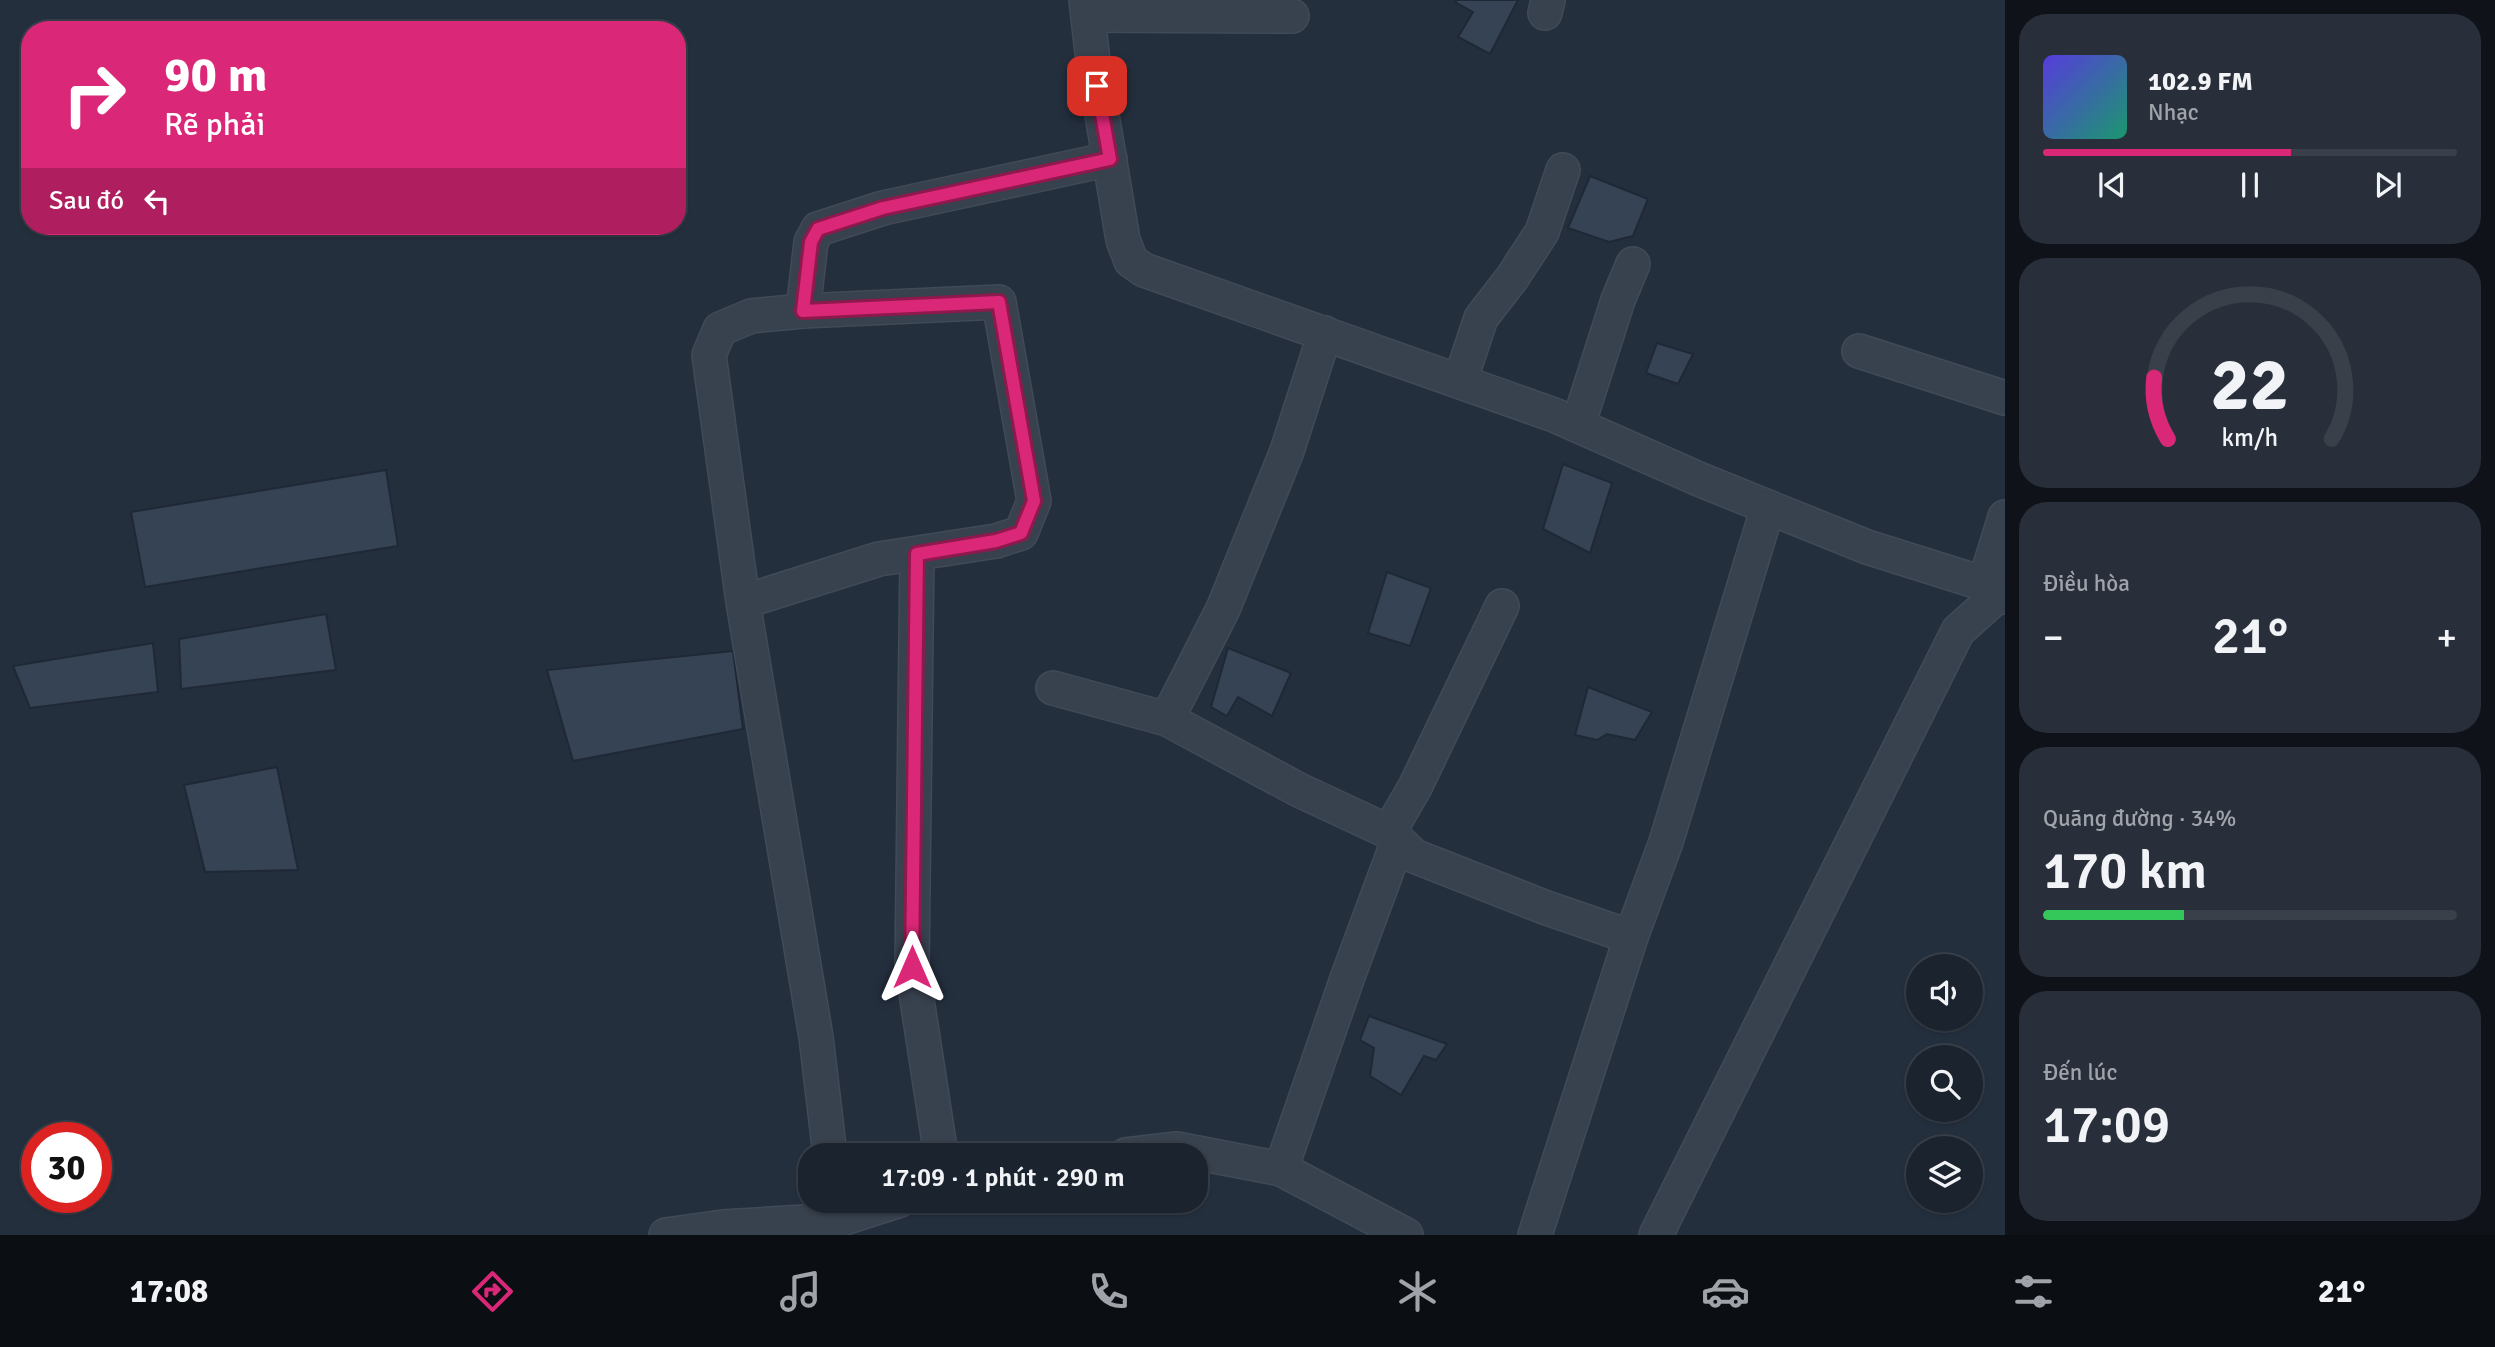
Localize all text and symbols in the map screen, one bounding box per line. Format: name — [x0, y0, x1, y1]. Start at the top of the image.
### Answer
text: 90 m — [164, 45, 267, 105]
icon: right — [49, 49, 140, 140]
pin — [1067, 56, 1127, 116]
text: 102.9 FM — [2148, 66, 2253, 98]
icon: arrive — [1078, 67, 1116, 105]
text: Nhạc — [2148, 98, 2199, 127]
text: Rẽ phải — [164, 105, 265, 144]
icon: previous — [2093, 166, 2131, 204]
icon: pause — [2231, 166, 2269, 204]
icon: next — [2369, 166, 2407, 204]
icon: left — [138, 182, 176, 220]
text: Sau đó — [49, 185, 124, 217]
text: 22 — [2211, 342, 2289, 431]
text: km/h — [2222, 422, 2278, 453]
text: Điều hòa — [2043, 569, 2130, 598]
text: 21° — [2212, 604, 2288, 668]
text: − — [2043, 614, 2064, 661]
text: + — [2436, 614, 2457, 661]
text: Quãng đường · 34% — [2043, 804, 2236, 833]
text: 170 km — [2043, 839, 2207, 903]
position arrow — [875, 930, 949, 1004]
map controls — [1906, 954, 1983, 1213]
button: sound — [1906, 954, 1983, 1031]
button: search — [1906, 1045, 1983, 1122]
text: Đến lúc — [2043, 1058, 2117, 1087]
text: 17:09 — [2043, 1093, 2170, 1157]
speed limit sign: 30 — [21, 1122, 112, 1213]
button: layers — [1906, 1136, 1983, 1213]
text: 17:09 · 1 phút · 290 m — [881, 1162, 1125, 1194]
icon: directions — [468, 1267, 517, 1316]
icon: music — [776, 1267, 825, 1316]
icon: phone — [1084, 1267, 1133, 1316]
icon: climate — [1393, 1267, 1442, 1316]
icon: car — [1701, 1267, 1750, 1316]
icon: filters — [2009, 1267, 2058, 1316]
text: 17:08 — [130, 1272, 208, 1311]
text: 21° — [2318, 1272, 2365, 1311]

